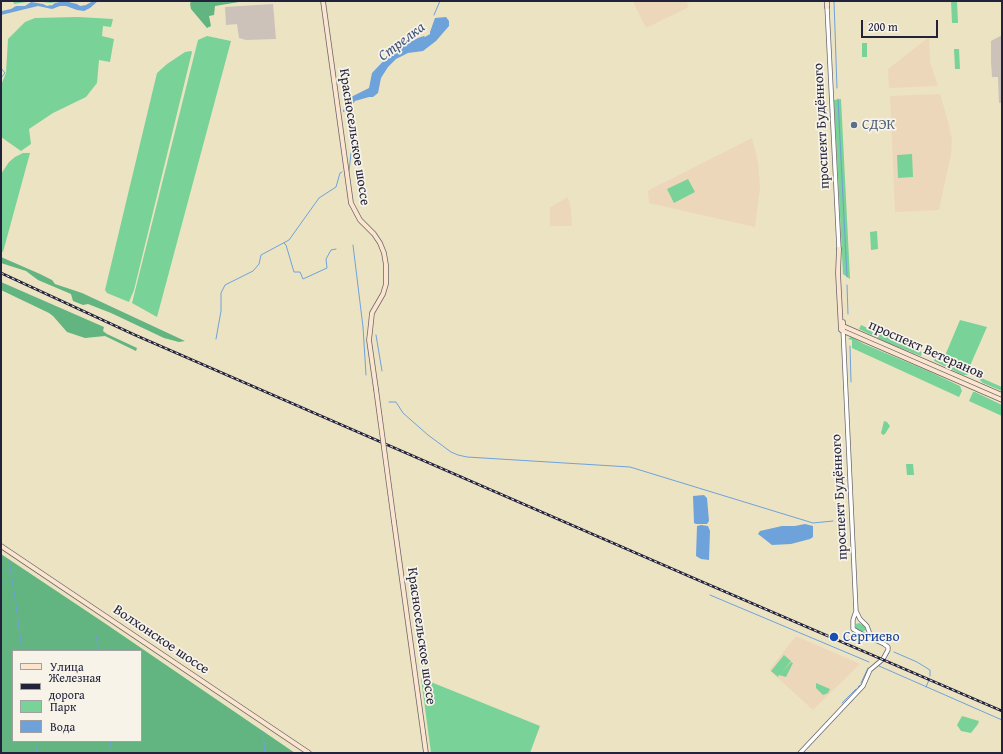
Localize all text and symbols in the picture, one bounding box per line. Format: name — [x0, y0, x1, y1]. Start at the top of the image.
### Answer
scale bar — [863, 12, 940, 38]
text: 200 m — [868, 18, 898, 35]
water label: Стрелка — [375, 19, 429, 65]
street label: проспект Будённого — [810, 63, 834, 189]
street label: Красносельское шоссе — [335, 67, 373, 207]
place label: СДЭК — [862, 117, 895, 133]
marker: СДЭК — [849, 120, 859, 130]
street label: проспект Ветеранов — [866, 317, 986, 383]
street label: проспект Будённого — [828, 434, 852, 560]
street label: Красносельское шоссе — [403, 566, 439, 706]
street label: Волхонское шоссе — [110, 602, 212, 678]
place label: Сергиево — [843, 629, 900, 645]
marker: Сергиево — [828, 631, 840, 643]
legend — [12, 650, 142, 742]
text: Улица — [50, 658, 84, 675]
text: Железная дорога — [49, 669, 101, 703]
text: Парк — [50, 698, 76, 715]
text: Вода — [50, 718, 75, 735]

